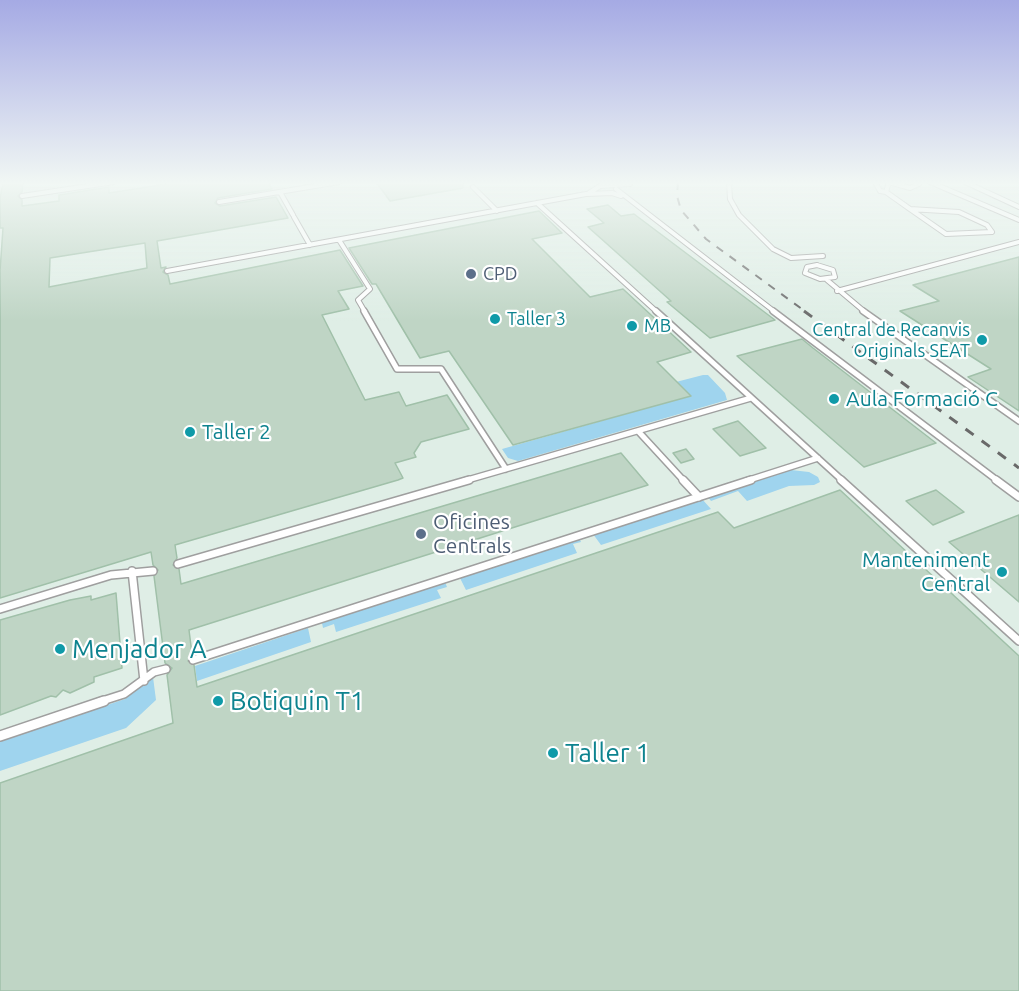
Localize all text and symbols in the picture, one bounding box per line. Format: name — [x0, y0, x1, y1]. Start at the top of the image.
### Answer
place label: CPD — [483, 263, 518, 285]
marker: CPD — [464, 267, 478, 281]
place label: Taller 3 — [507, 308, 566, 330]
marker: Taller 3 — [488, 312, 502, 326]
place label: MB — [644, 315, 671, 337]
marker: MB — [625, 319, 639, 333]
place label: Central de Recanvis Originals SEAT — [812, 319, 970, 362]
marker: Central de Recanvis Originals SEAT — [975, 333, 989, 347]
place label: Aula Formació C — [846, 386, 998, 412]
marker: Aula Formació C — [827, 392, 841, 406]
place label: Taller 2 — [202, 419, 271, 445]
marker: Taller 2 — [183, 425, 197, 439]
place label: Oficines Centrals — [433, 509, 511, 559]
marker: Oficines Centrals — [414, 527, 428, 541]
place label: Manteniment Central — [862, 547, 990, 597]
marker: Manteniment Central — [995, 565, 1009, 579]
place label: Menjador A — [72, 633, 207, 665]
marker: Menjador A — [53, 642, 67, 656]
place label: Botiquin T1 — [230, 685, 365, 717]
marker: Botiquin T1 — [211, 694, 225, 708]
place label: Taller 1 — [565, 737, 650, 769]
marker: Taller 1 — [546, 746, 560, 760]

